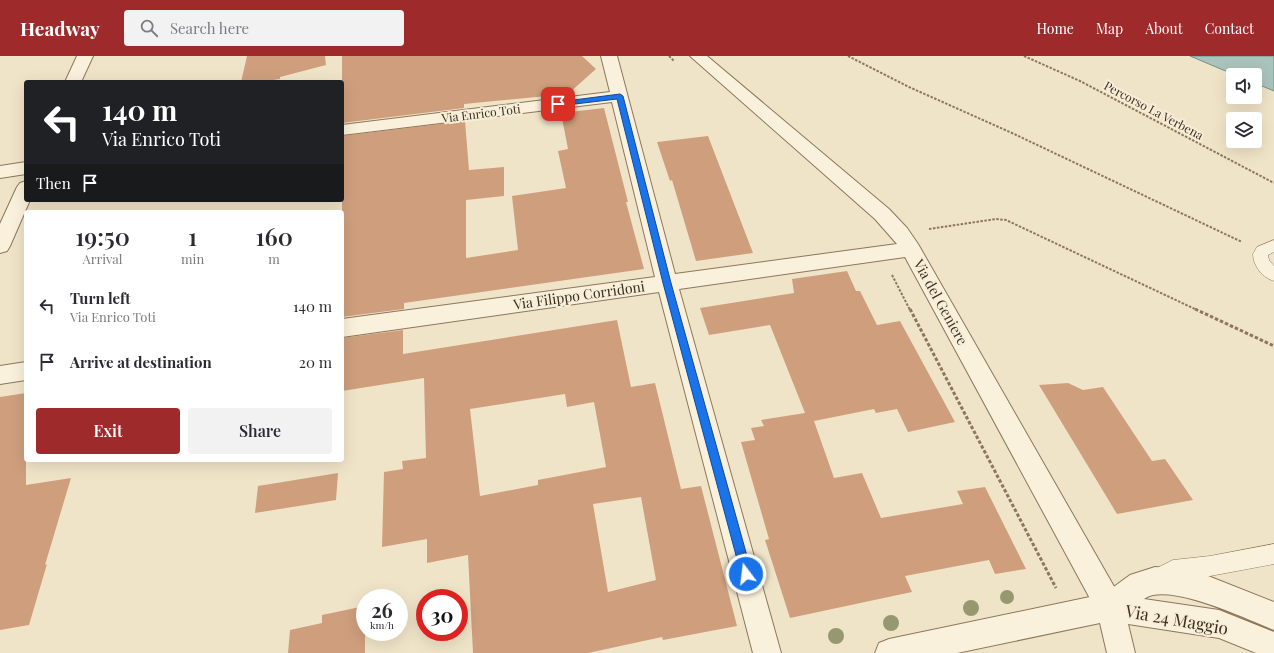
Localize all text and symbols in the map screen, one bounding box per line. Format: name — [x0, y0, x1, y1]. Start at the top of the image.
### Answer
search box — [124, 10, 404, 46]
text: Headway — [20, 15, 100, 41]
icon: search — [138, 17, 160, 39]
text: Search here — [170, 18, 249, 38]
text: Home — [1036, 19, 1074, 38]
text: Map — [1096, 19, 1123, 38]
text: About — [1145, 19, 1183, 38]
text: Contact — [1205, 19, 1254, 38]
map controls — [1226, 68, 1262, 148]
button: sound — [1226, 68, 1262, 104]
street label: Percorso La Verbena — [1102, 77, 1206, 143]
pin — [541, 87, 575, 121]
text: 140 m — [102, 91, 177, 128]
icon: arrive — [547, 93, 569, 115]
icon: left — [36, 96, 88, 148]
street label: Via Enrico Toti — [440, 100, 522, 126]
button: layers — [1226, 112, 1262, 148]
text: Via Enrico Toti — [102, 127, 221, 151]
icon: arrive — [79, 172, 101, 194]
text: Then — [36, 173, 71, 193]
text: 19:50 — [75, 220, 130, 252]
text: 1 — [188, 220, 197, 252]
text: 160 — [255, 220, 293, 252]
text: Arrival — [83, 250, 123, 267]
text: min — [181, 250, 204, 267]
text: m — [268, 250, 280, 267]
street label: Via del Geniere — [909, 255, 972, 348]
street label: Via Filippo Corridoni — [511, 276, 646, 314]
text: Turn left — [70, 288, 131, 308]
icon: left — [36, 295, 58, 317]
text: 140 m — [293, 296, 332, 316]
text: Via Enrico Toti — [70, 308, 156, 325]
icon: arrive — [36, 351, 58, 373]
text: Arrive at destination — [70, 352, 212, 372]
text: 20 m — [299, 352, 332, 372]
button: Exit — [36, 408, 180, 454]
button: Share — [188, 408, 332, 454]
position arrow — [725, 553, 767, 595]
speed limit sign: 30 — [416, 589, 468, 641]
text: 26 — [371, 596, 393, 623]
street label: Via 24 Maggio — [1123, 599, 1230, 639]
text: km/h — [370, 618, 394, 632]

